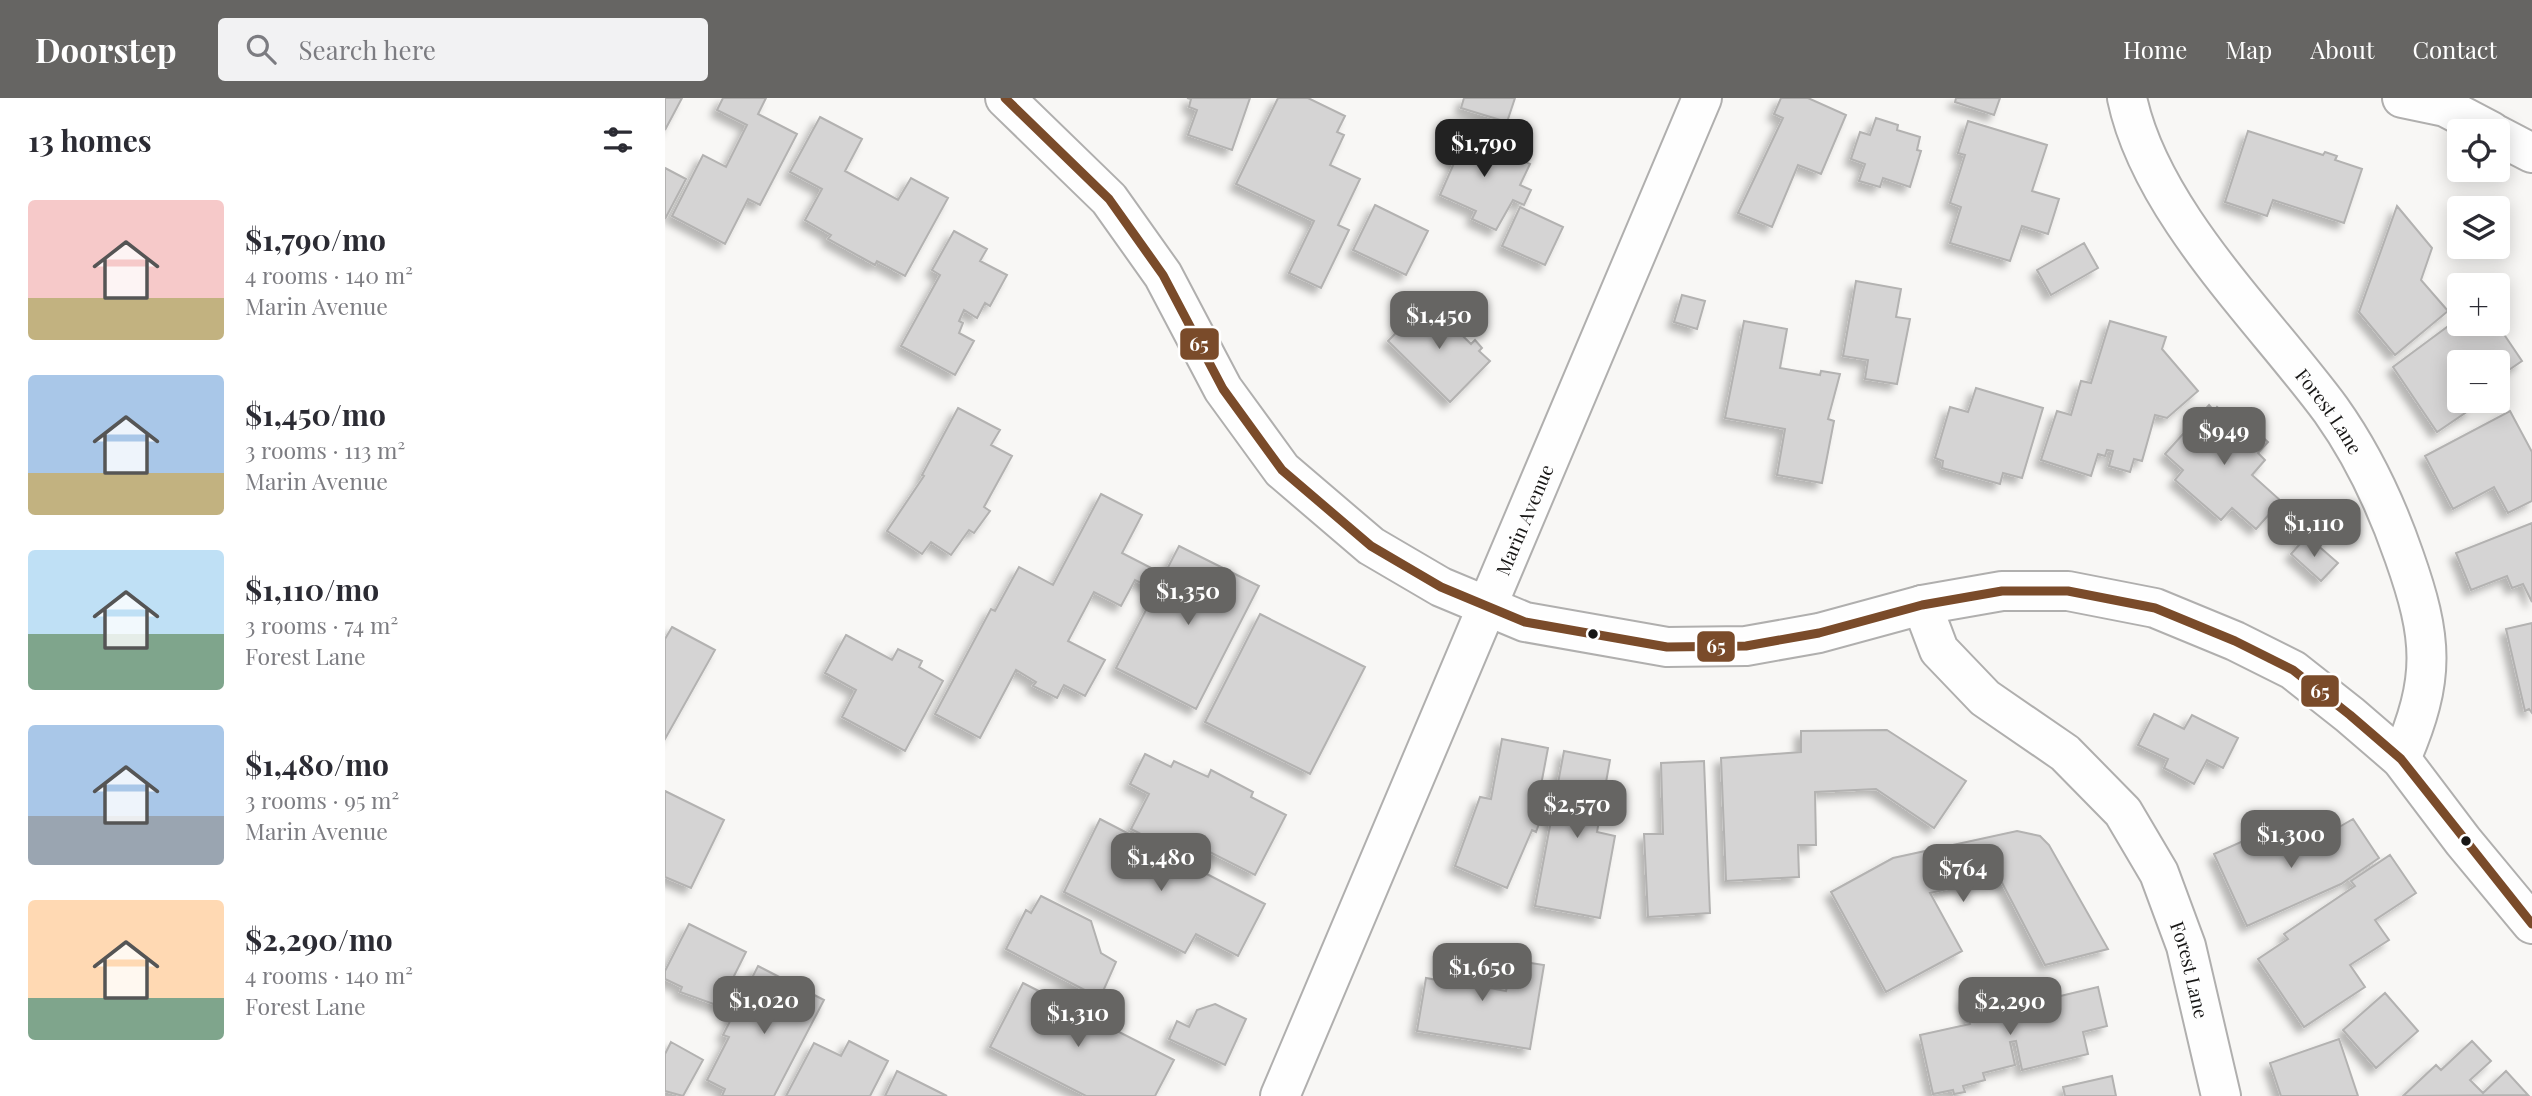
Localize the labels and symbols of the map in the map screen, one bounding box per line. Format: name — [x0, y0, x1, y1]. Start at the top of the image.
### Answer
pin: $1,790 — [1427, 120, 1541, 179]
pin: $1,450 — [1382, 292, 1496, 351]
line badge: 65 — [1179, 327, 1220, 361]
text: 65 — [1189, 330, 1209, 356]
street label: Forest Lane — [2290, 362, 2369, 459]
pin: $949 — [2183, 408, 2265, 467]
street label: Marin Avenue — [1489, 460, 1559, 579]
pin: $1,110 — [2257, 500, 2371, 559]
pin: $1,350 — [1131, 568, 1245, 627]
unlabelled marker — [1586, 627, 1600, 641]
line badge: 65 — [1696, 630, 1736, 663]
text: 65 — [1706, 632, 1726, 658]
line badge: 65 — [2300, 674, 2340, 708]
text: 65 — [2310, 677, 2330, 703]
pin: $2,570 — [1520, 780, 1634, 840]
pin: $1,300 — [2234, 810, 2348, 870]
pin: $1,480 — [1104, 834, 1218, 893]
unlabelled marker — [2459, 834, 2473, 848]
pin: $764 — [1922, 844, 2004, 904]
street label: Forest Lane — [2165, 917, 2215, 1021]
pin: $1,650 — [1425, 944, 1539, 1003]
pin: $1,020 — [707, 976, 821, 1036]
pin: $2,290 — [1953, 978, 2067, 1037]
pin: $1,310 — [1021, 990, 1135, 1049]

